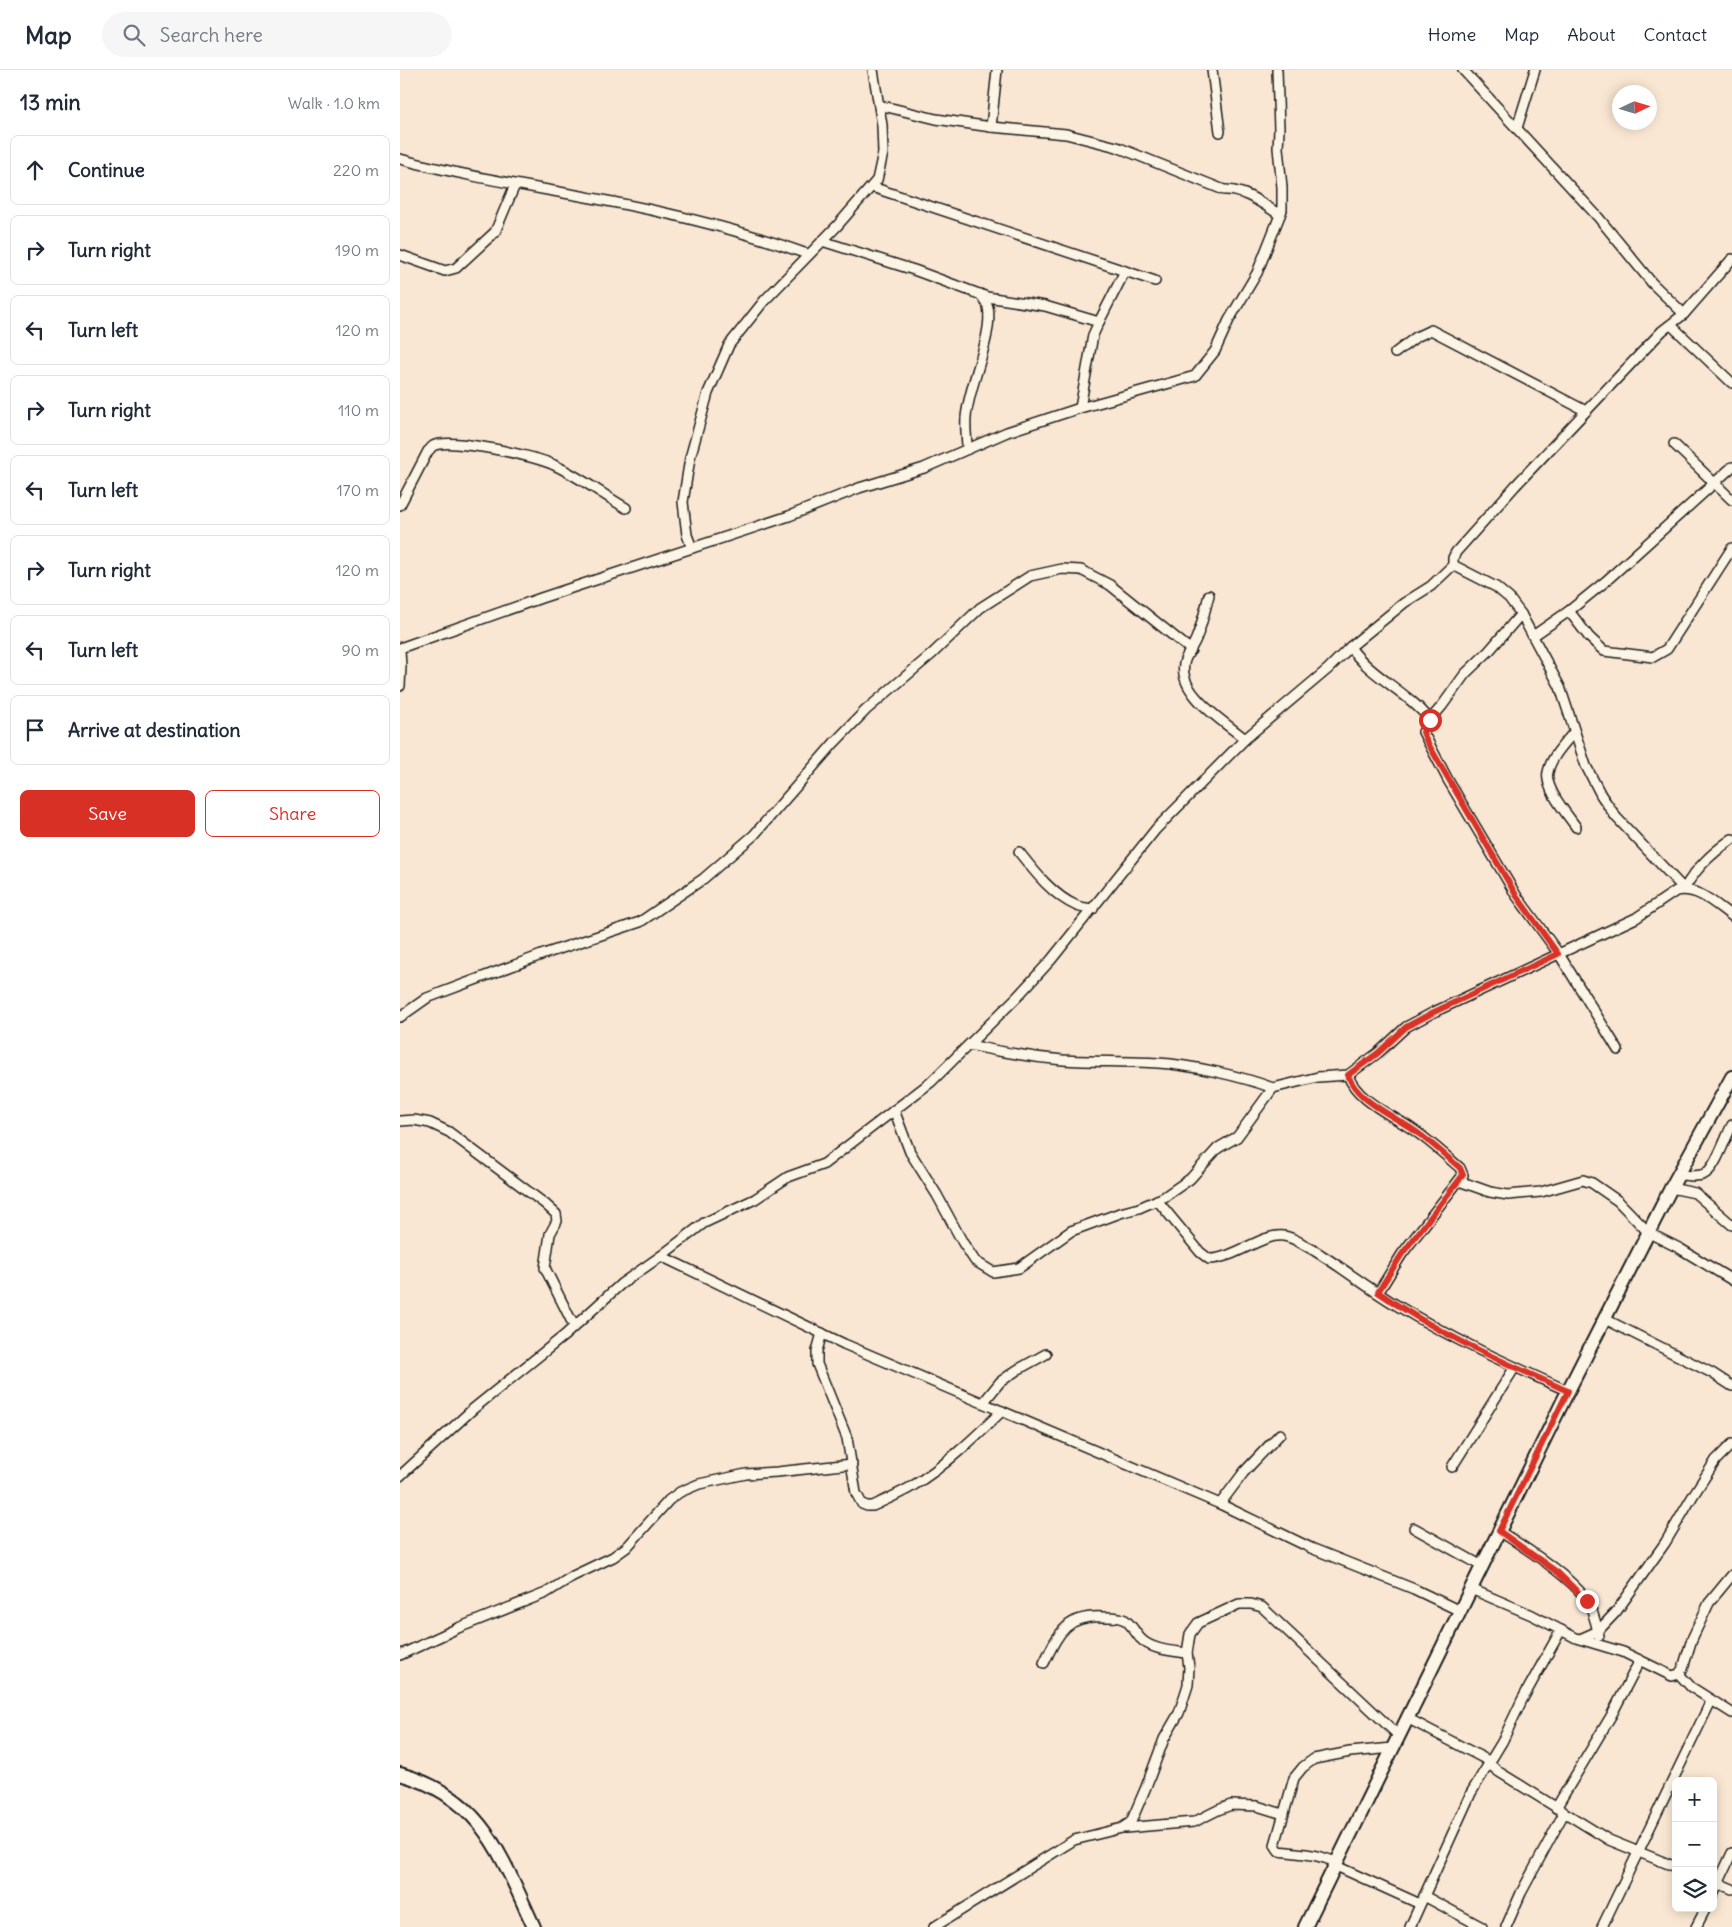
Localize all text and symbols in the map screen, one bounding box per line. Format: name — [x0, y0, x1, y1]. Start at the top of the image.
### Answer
search box — [102, 12, 452, 57]
text: Map — [25, 20, 72, 50]
icon: search — [120, 21, 148, 49]
text: Search here — [160, 23, 263, 47]
text: Home — [1428, 23, 1476, 46]
text: Map — [1504, 23, 1539, 46]
text: About — [1567, 23, 1615, 46]
text: Contact — [1643, 23, 1707, 46]
north arrow — [1612, 85, 1657, 130]
text: 13 min — [20, 89, 81, 116]
text: Walk · 1.0 km — [288, 93, 380, 113]
icon: ahead — [21, 156, 49, 184]
text: Continue — [68, 158, 145, 182]
text: 220 m — [333, 160, 379, 180]
icon: right — [21, 236, 49, 264]
text: Turn right — [68, 238, 151, 262]
text: 190 m — [335, 240, 379, 260]
icon: left — [21, 316, 49, 344]
text: Turn left — [68, 318, 138, 342]
text: 120 m — [336, 320, 379, 340]
icon: right — [21, 396, 49, 424]
text: Turn right — [68, 398, 151, 422]
text: 110 m — [338, 400, 379, 420]
icon: left — [21, 476, 49, 504]
text: Turn left — [68, 478, 138, 502]
text: 170 m — [336, 480, 379, 500]
icon: right — [21, 556, 49, 584]
text: Turn right — [68, 558, 151, 582]
text: 120 m — [336, 560, 379, 580]
icon: left — [21, 636, 49, 664]
text: Turn left — [68, 638, 138, 662]
text: 90 m — [341, 640, 379, 660]
route start — [1419, 709, 1442, 732]
icon: arrive — [21, 716, 49, 744]
text: Arrive at destination — [68, 718, 241, 742]
button: Save — [20, 790, 195, 837]
button: Share — [205, 790, 380, 837]
route end — [1576, 1590, 1599, 1613]
map controls — [1672, 1777, 1717, 1912]
button: + — [1672, 1777, 1717, 1822]
button: − — [1672, 1822, 1717, 1867]
button: layers — [1672, 1867, 1717, 1912]

